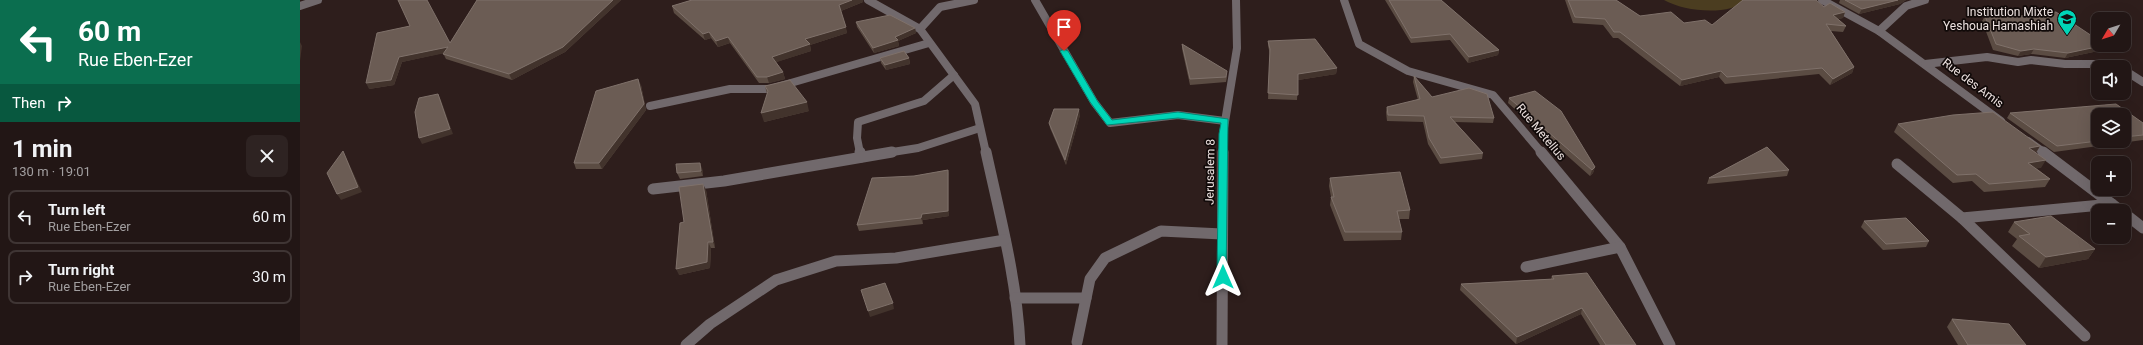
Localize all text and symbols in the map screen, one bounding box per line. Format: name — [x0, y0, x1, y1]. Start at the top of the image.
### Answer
place label: Institution Mixte Yeshoua Hamashiah — [1943, 5, 2053, 33]
school or university icon: Institution Mixte Yeshoua Hamashiah — [2056, 8, 2078, 36]
pin — [1047, 10, 1081, 51]
north arrow — [2091, 12, 2131, 52]
map controls — [2091, 12, 2131, 244]
text: 60 m — [78, 15, 141, 48]
icon: left — [12, 16, 64, 68]
icon: arrive — [1053, 16, 1075, 38]
text: Rue Eben-Ezer — [78, 49, 193, 70]
street label: Rue des Amis — [1940, 55, 2006, 111]
button: sound — [2091, 60, 2131, 100]
icon: right — [53, 92, 75, 114]
text: Then — [12, 94, 45, 112]
street label: Rue Metellus — [1513, 101, 1569, 163]
button: layers — [2091, 108, 2131, 148]
text: 1 min — [12, 135, 72, 163]
button: close — [246, 135, 288, 177]
street label: Jerusalem 8 — [1202, 139, 1218, 205]
button: + — [2091, 156, 2131, 196]
text: 130 m · 19:01 — [12, 164, 91, 179]
text: Turn left — [48, 201, 105, 219]
button: − — [2091, 204, 2131, 244]
icon: left — [14, 206, 36, 228]
text: 60 m — [252, 208, 286, 226]
text: Rue Eben-Ezer — [48, 219, 131, 234]
position arrow — [1202, 256, 1244, 298]
text: Turn right — [48, 261, 114, 279]
icon: right — [14, 266, 36, 288]
text: 30 m — [252, 268, 286, 286]
text: Rue Eben-Ezer — [48, 279, 131, 294]

